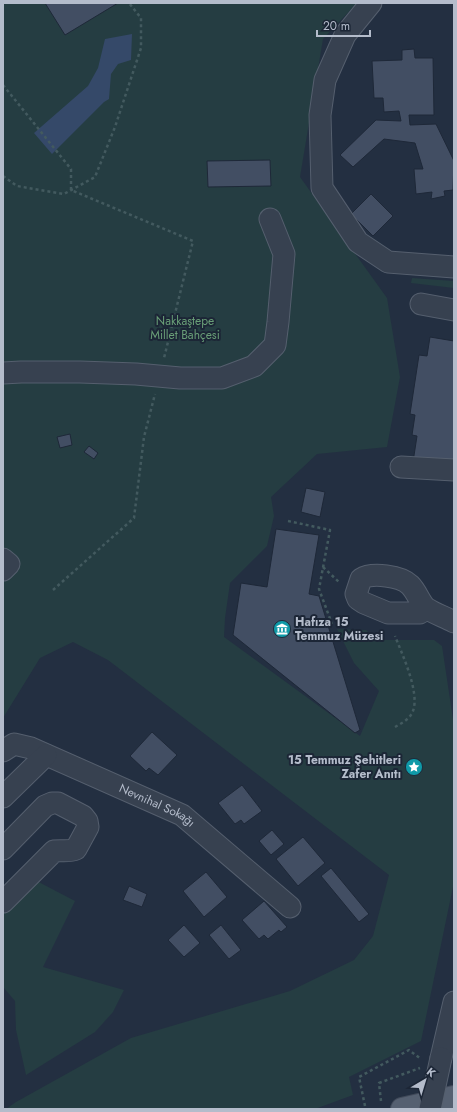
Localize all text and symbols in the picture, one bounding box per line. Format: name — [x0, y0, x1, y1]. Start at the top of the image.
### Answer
scale bar — [317, 12, 370, 38]
text: 20 m — [323, 17, 350, 35]
park label: Nakkaştepe Millet Bahçesi — [150, 312, 220, 344]
place label: Hafıza 15 Temmuz Müzesi — [295, 613, 383, 645]
museum icon: Hafıza 15 Temmuz Müzesi — [272, 619, 292, 639]
place label: 15 Temmuz Şehitleri Zafer Anıtı — [288, 751, 401, 783]
place icon: 15 Temmuz Şehitleri Zafer Anıtı — [404, 757, 424, 777]
street label: Nevnihal Sokağı — [116, 779, 199, 831]
north arrow — [405, 1060, 445, 1100]
text: K — [423, 1063, 439, 1081]

